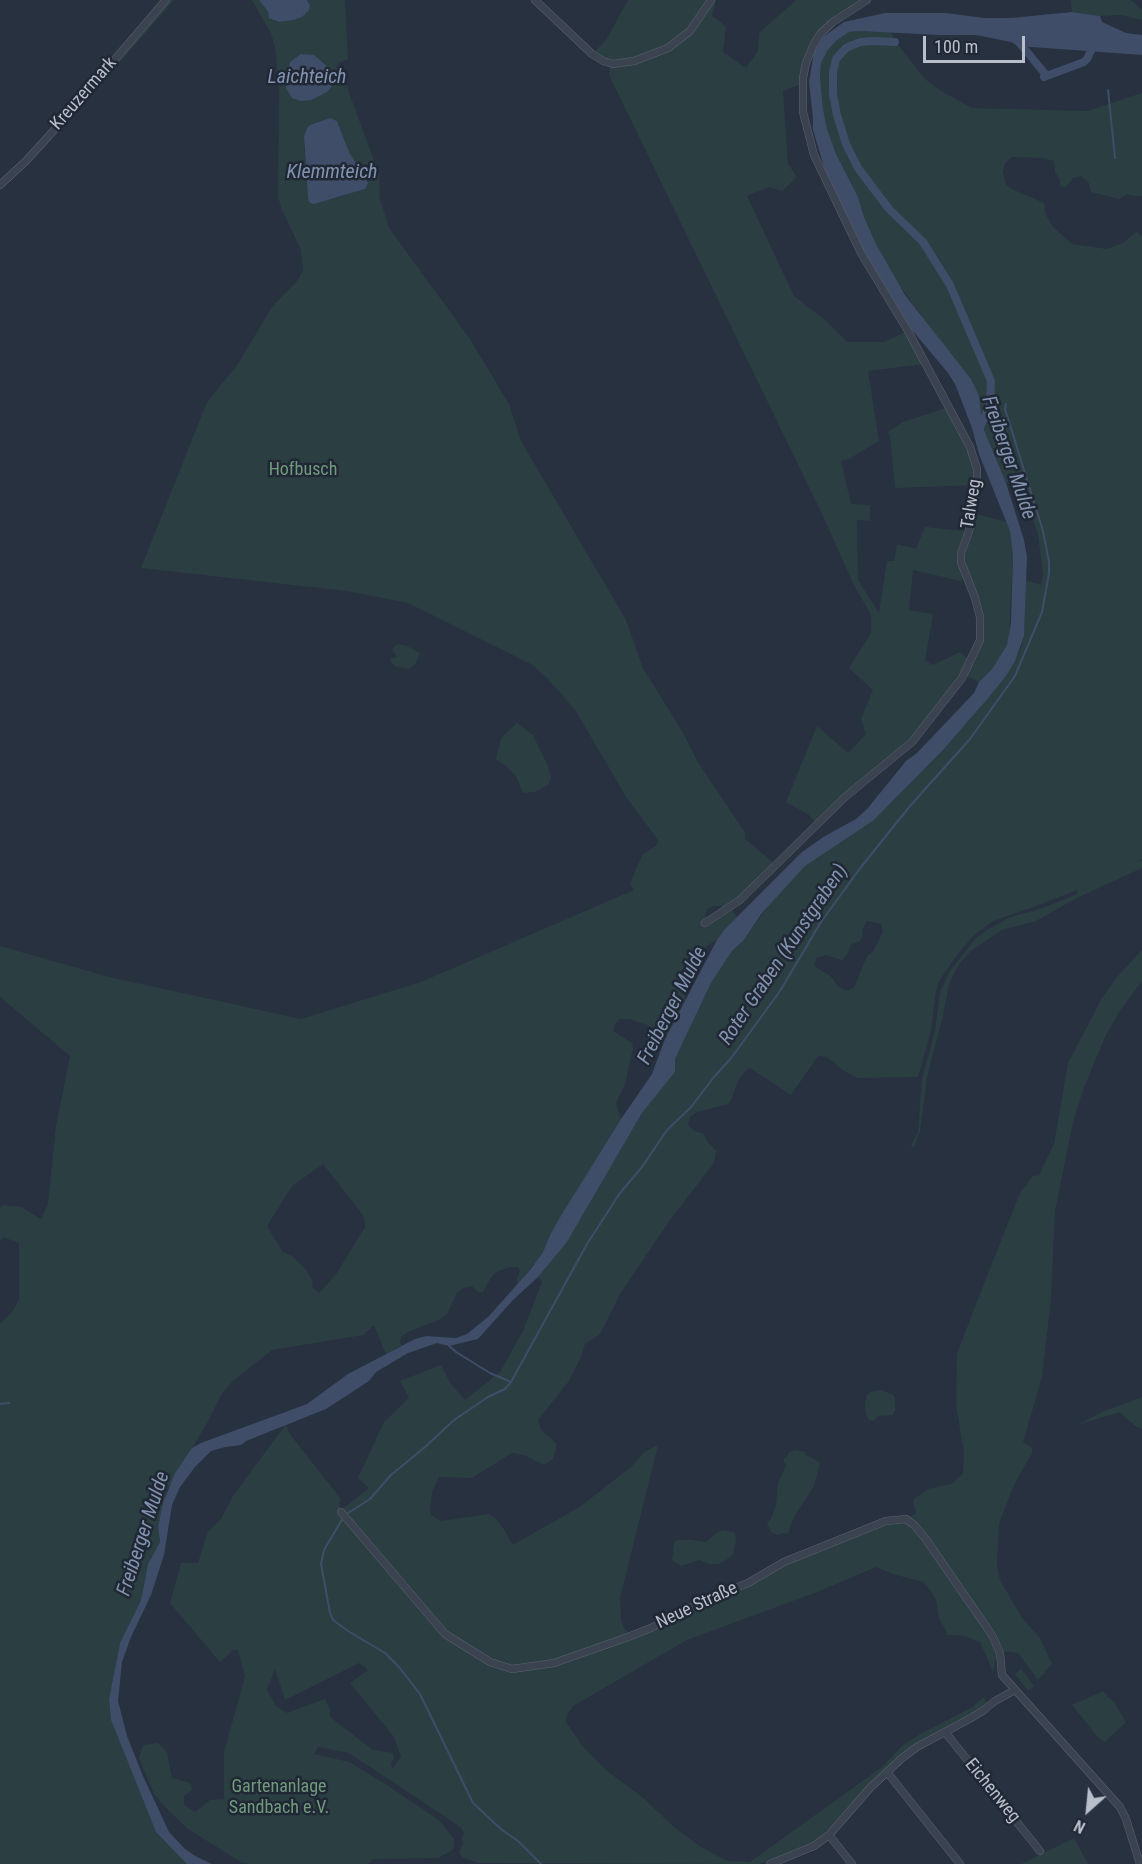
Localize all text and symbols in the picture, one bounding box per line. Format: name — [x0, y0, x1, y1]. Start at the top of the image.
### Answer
scale bar — [926, 24, 1028, 62]
text: 100 m — [934, 36, 978, 57]
street label: Kreuzermark — [46, 53, 122, 135]
water label: Laichteich — [268, 66, 346, 90]
water label: Klemmteich — [287, 161, 377, 185]
water label: Freiberger Mulde — [976, 393, 1040, 523]
park label: Hofbusch — [269, 459, 337, 481]
street label: Talweg — [957, 478, 987, 530]
water label: Roter Graben (Kunstgraben) — [715, 860, 853, 1050]
water label: Freiberger Mulde — [633, 943, 713, 1069]
water label: Freiberger Mulde — [113, 1469, 175, 1599]
street label: Neue Straße — [653, 1578, 741, 1634]
street label: Eichenweg — [960, 1755, 1024, 1827]
park label: Gartenanlage Sandbach e.V. — [229, 1776, 329, 1818]
north arrow — [1058, 1780, 1118, 1840]
text: N — [1071, 1816, 1088, 1837]

